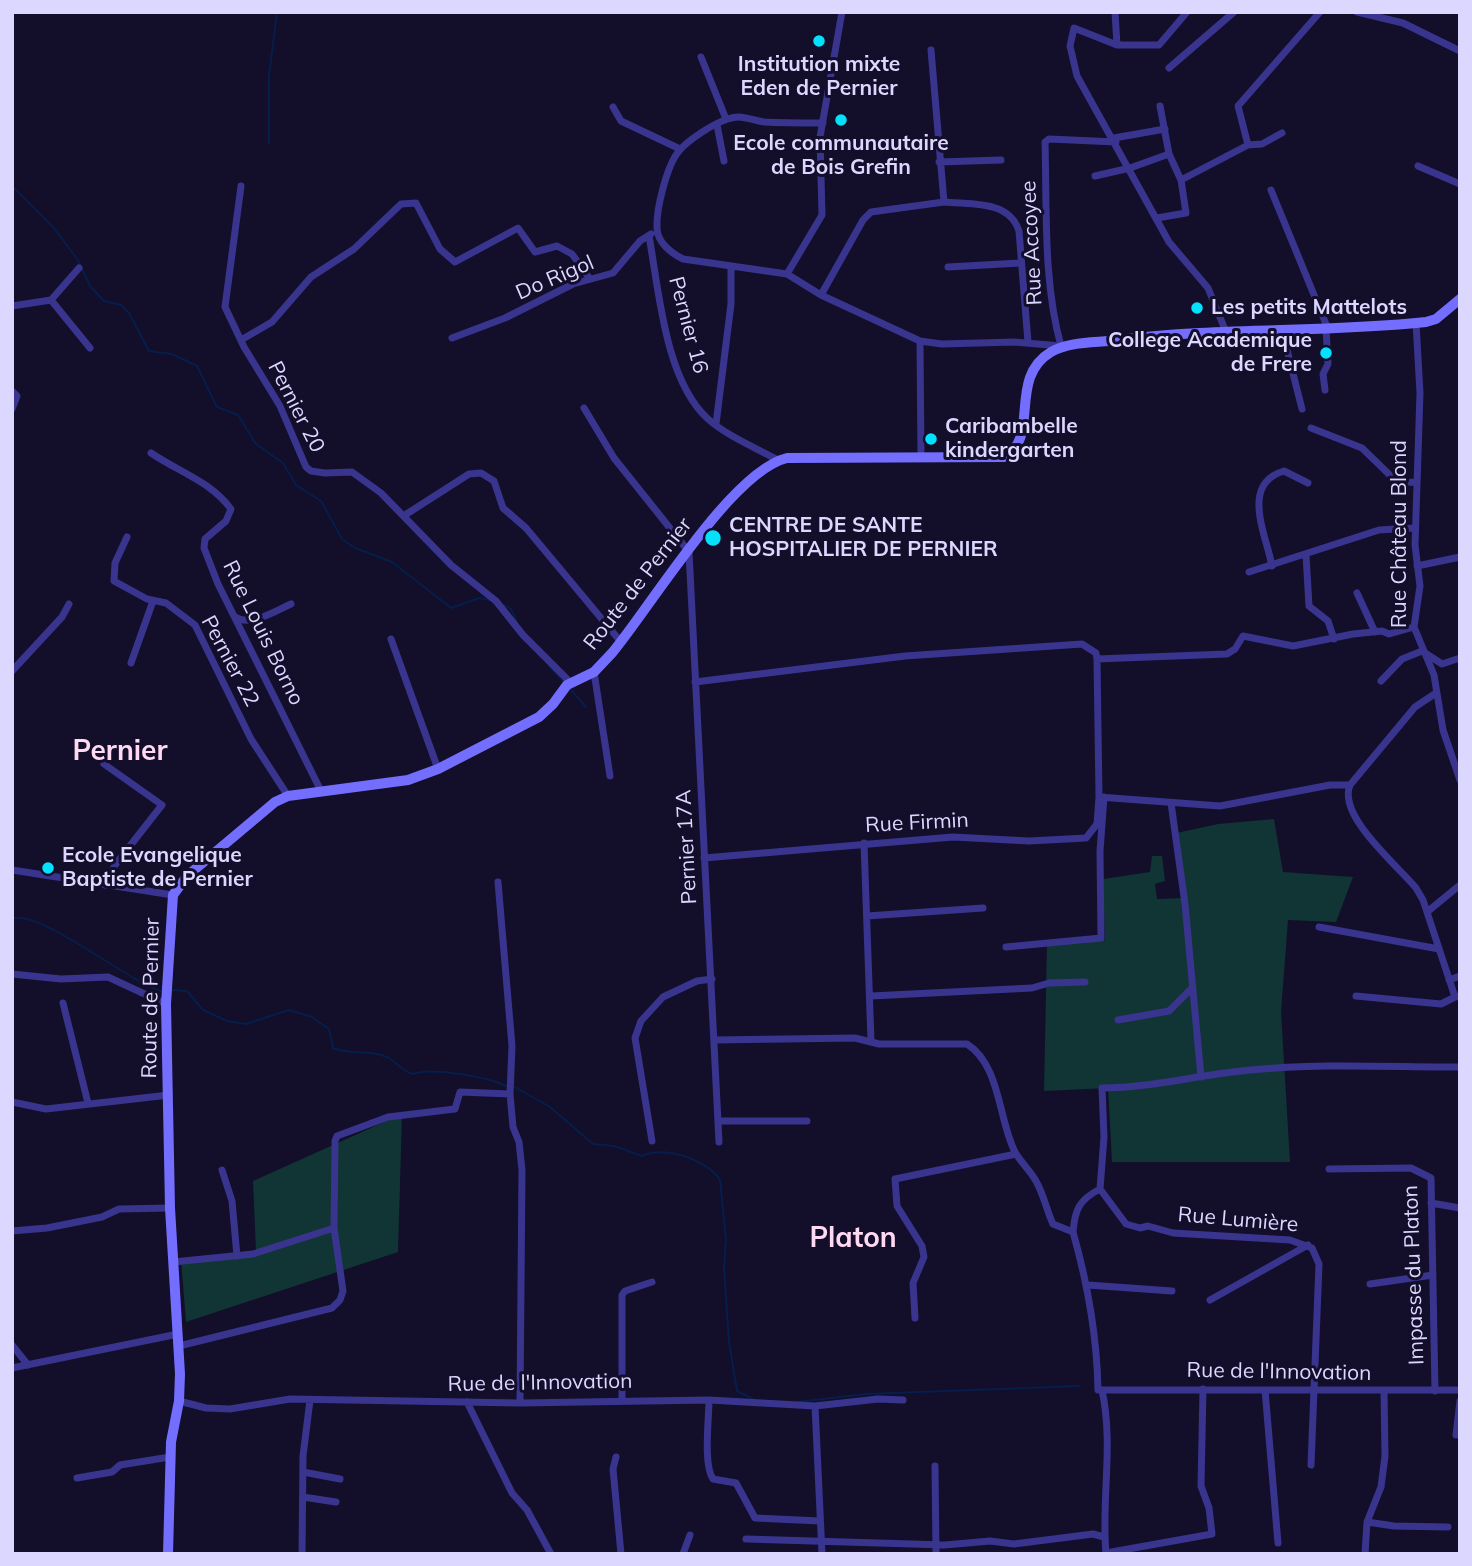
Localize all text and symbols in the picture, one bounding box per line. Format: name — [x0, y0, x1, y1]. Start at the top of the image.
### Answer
marker: Institution mixte Eden de Pernier — [811, 33, 827, 49]
place label: Institution mixte Eden de Pernier — [738, 52, 900, 102]
marker: Ecole communautaire de Bois Grefin — [833, 112, 849, 128]
place label: Ecole communautaire de Bois Grefin — [733, 131, 949, 181]
street label: Rue Accoyee — [1016, 180, 1048, 306]
street label: Do Rigol — [512, 250, 598, 306]
street label: Pernier 16 — [663, 274, 713, 376]
place label: Les petits Mattelots — [1211, 295, 1407, 321]
marker: Les petits Mattelots — [1189, 300, 1205, 316]
place label: College Academique de Frere — [1108, 328, 1312, 378]
marker: College Academique de Frere — [1318, 345, 1334, 361]
street label: Pernier 20 — [262, 357, 330, 457]
place label: Caribambelle kindergarten — [945, 414, 1078, 464]
marker: Caribambelle kindergarten — [923, 431, 939, 447]
street label: Rue Château Blond — [1387, 440, 1413, 628]
street label: Route de Pernier — [579, 513, 697, 655]
place label: CENTRE DE SANTE HOSPITALIER DE PERNIER — [729, 513, 998, 563]
marker: CENTRE DE SANTE HOSPITALIER DE PERNIER — [703, 528, 723, 548]
street label: Rue Louis Borno — [217, 556, 309, 710]
street label: Pernier 22 — [196, 611, 264, 711]
district label: Pernier — [73, 735, 167, 769]
street label: Pernier 17A — [671, 789, 703, 905]
street label: Rue Firmin — [865, 808, 969, 838]
place label: Ecole Evangelique Baptiste de Pernier — [62, 843, 253, 893]
marker: Ecole Evangelique Baptiste de Pernier — [40, 860, 56, 876]
street label: Route de Pernier — [137, 917, 165, 1079]
street label: Impasse du Platon — [1398, 1185, 1430, 1365]
street label: Rue Lumière — [1177, 1202, 1299, 1238]
district label: Platon — [809, 1222, 897, 1256]
street label: Rue de l'Innovation — [1186, 1358, 1372, 1386]
street label: Rue de l'Innovation — [447, 1369, 633, 1397]

